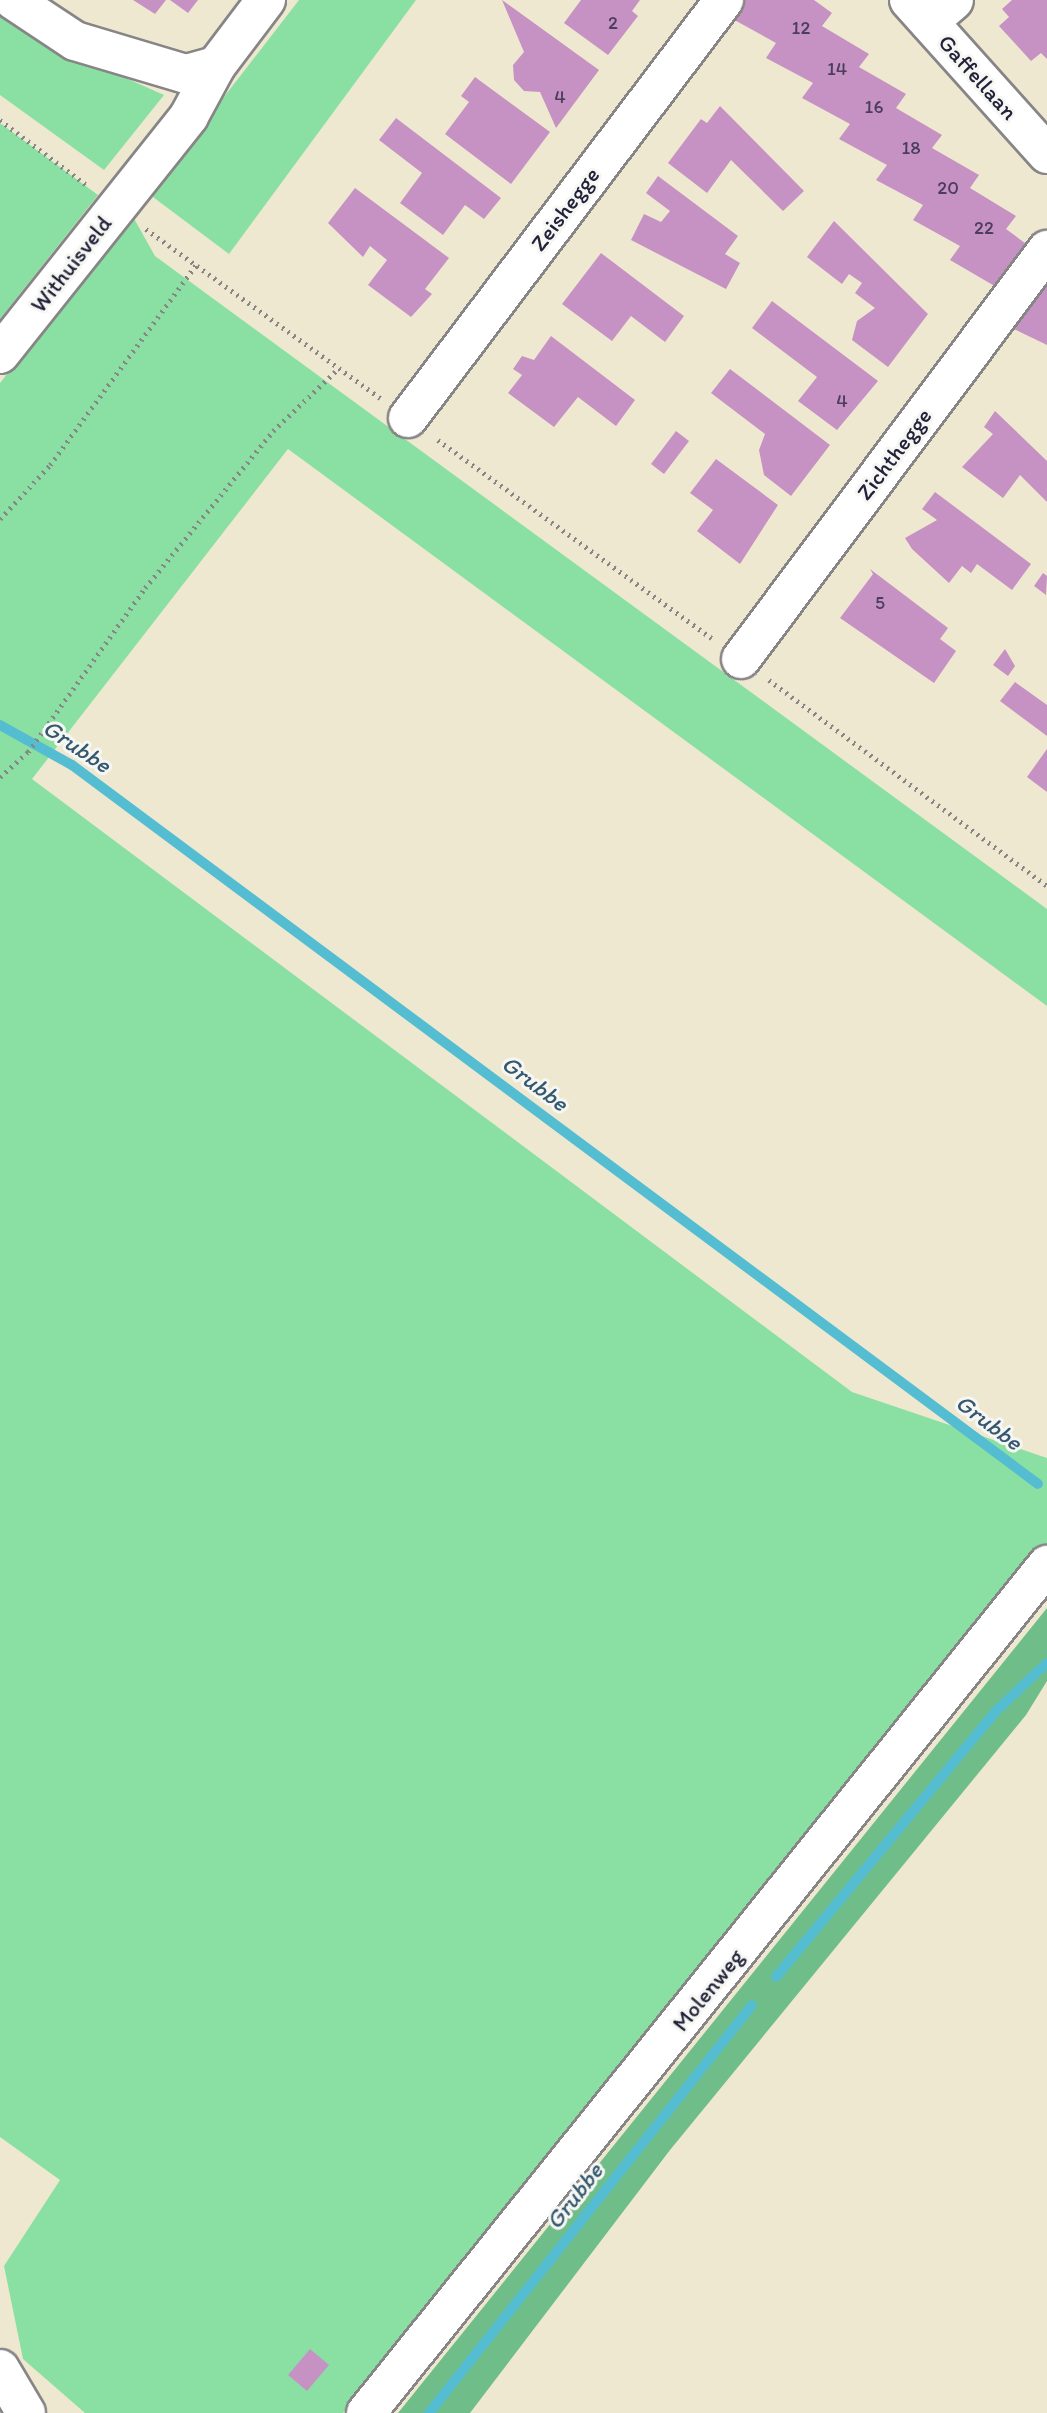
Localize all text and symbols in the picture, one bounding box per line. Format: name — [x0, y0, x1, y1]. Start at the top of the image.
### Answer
house number: 2 — [608, 12, 618, 34]
house number: 12 — [792, 17, 810, 39]
street label: Gaffellaan — [932, 29, 1024, 125]
house number: 14 — [827, 58, 847, 80]
house number: 4 — [554, 86, 566, 108]
house number: 16 — [865, 96, 883, 118]
house number: 18 — [901, 137, 921, 159]
street label: Zeishegge — [525, 162, 605, 256]
house number: 20 — [937, 177, 959, 199]
street label: Withuisveld — [25, 210, 117, 318]
house number: 22 — [974, 217, 994, 239]
house number: 4 — [836, 390, 848, 412]
street label: Zichthegge — [850, 403, 938, 505]
house number: 5 — [875, 592, 885, 614]
water label: Grubbe — [38, 713, 116, 779]
water label: Grubbe — [496, 1049, 574, 1117]
water label: Grubbe — [950, 1388, 1028, 1456]
street label: Molenweg — [666, 1943, 750, 2037]
water label: Grubbe — [539, 2157, 609, 2235]

